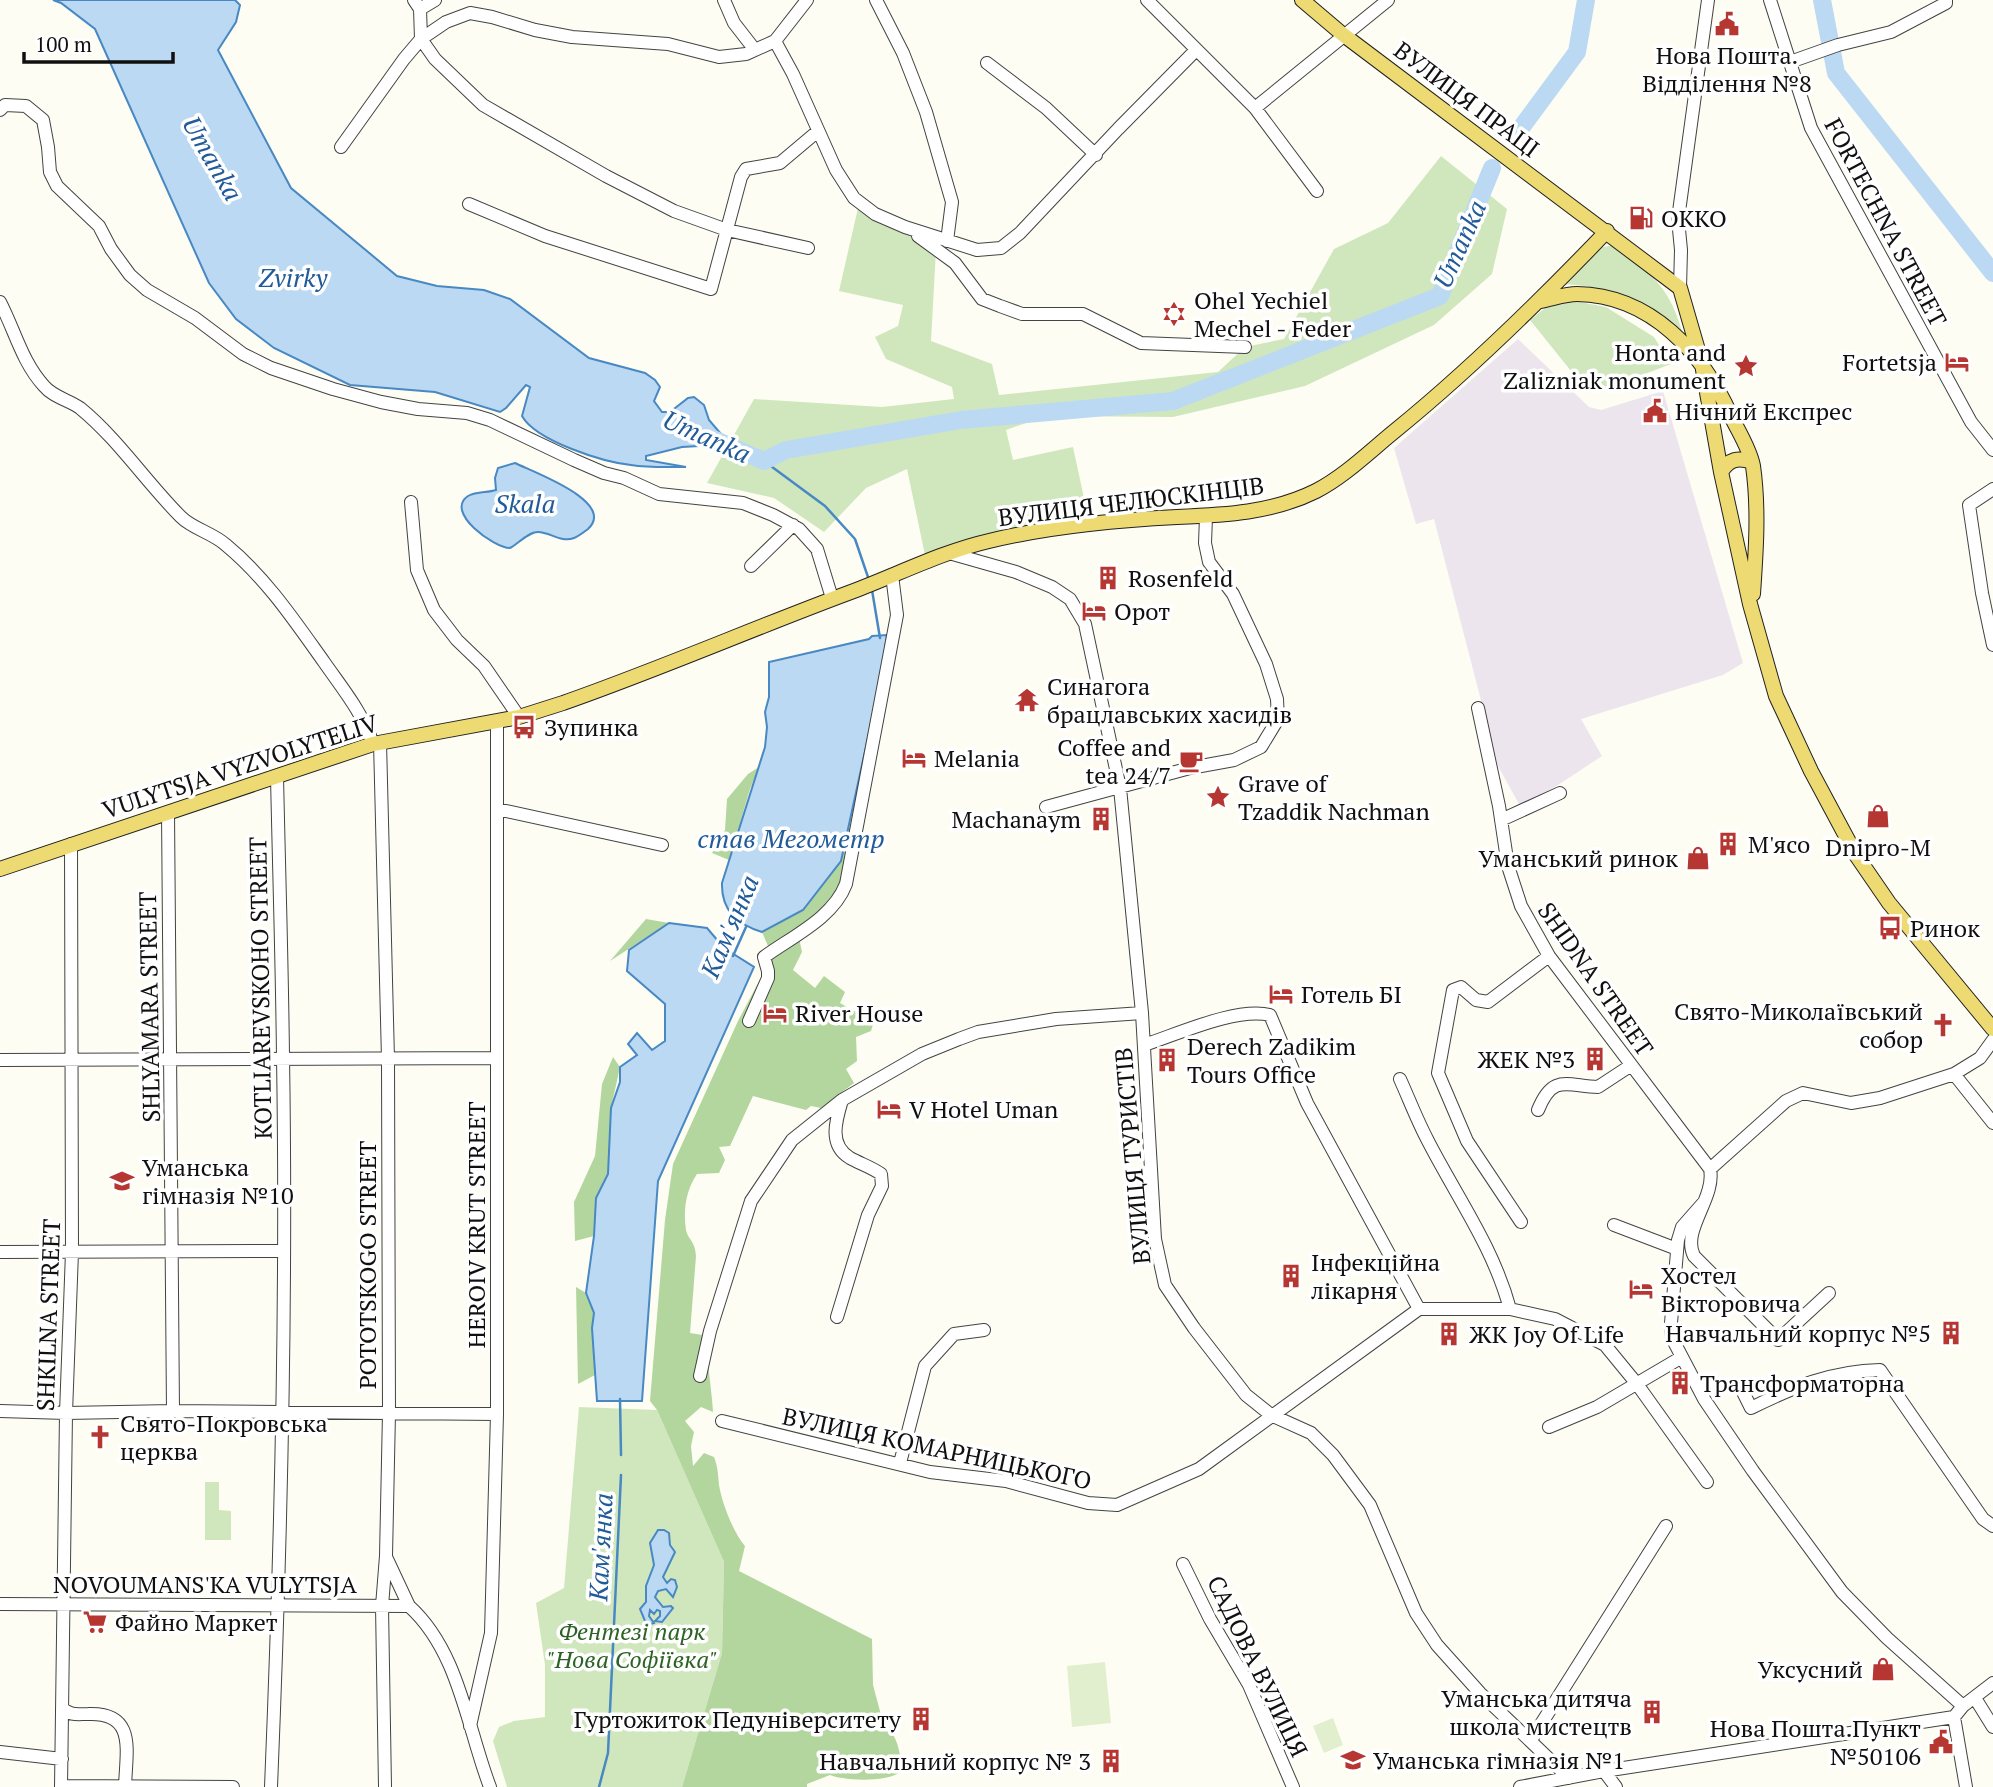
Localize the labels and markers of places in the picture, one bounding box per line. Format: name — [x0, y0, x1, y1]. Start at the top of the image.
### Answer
public building icon: Нова Пошта. Відділення №8 — [1713, 10, 1741, 38]
place label: Нова Пошта. Відділення №8 — [1642, 39, 1812, 99]
place label: OKKO — [1661, 202, 1727, 234]
fuel station icon: OKKO — [1627, 204, 1655, 232]
place label: Ohel Yechiel Mechel - Feder — [1194, 284, 1352, 344]
synagogue icon: Ohel Yechiel Mechel - Feder — [1160, 300, 1188, 328]
place label: Honta and Zalizniak monument — [1503, 336, 1726, 396]
place label: Fortetsja — [1842, 346, 1937, 378]
hotel icon: Fortetsja — [1943, 348, 1971, 376]
place icon: Honta and Zalizniak monument — [1732, 352, 1760, 380]
place label: Нічний Експрес — [1675, 395, 1852, 427]
public building icon: Нічний Експрес — [1641, 397, 1669, 425]
place label: Rosenfeld — [1128, 562, 1233, 594]
building icon: Rosenfeld — [1094, 564, 1122, 592]
place label: Орот — [1114, 595, 1170, 627]
hotel icon: Орот — [1080, 597, 1108, 625]
place label: Синагога брацлавських хасидів — [1047, 670, 1292, 730]
temple icon: Синагога брацлавських хасидів — [1013, 686, 1041, 714]
place label: Зупинка — [544, 711, 639, 743]
bus stop icon: Зупинка — [510, 713, 538, 741]
place label: Coffee and tea 24/7 — [1057, 731, 1171, 791]
place label: Melania — [934, 742, 1020, 774]
hotel icon: Melania — [900, 744, 928, 772]
cafe icon: Coffee and tea 24/7 — [1177, 747, 1205, 775]
place label: Grave of Tzaddik Nachman — [1238, 767, 1430, 827]
place icon: Grave of Tzaddik Nachman — [1204, 783, 1232, 811]
shop icon: Dnipro-M — [1864, 802, 1892, 830]
place label: Machanaym — [951, 803, 1081, 835]
building icon: Machanaym — [1087, 805, 1115, 833]
place label: М'ясо — [1748, 828, 1810, 860]
building icon: М'ясо — [1714, 830, 1742, 858]
place label: Dnipro-M — [1825, 831, 1931, 863]
place label: Уманський ринок — [1479, 842, 1678, 874]
shop icon: Уманський ринок — [1684, 844, 1712, 872]
place label: Ринок — [1910, 912, 1980, 944]
bus stop icon: Ринок — [1876, 914, 1904, 942]
place label: Готель БІ — [1301, 978, 1402, 1010]
hotel icon: Готель БІ — [1267, 980, 1295, 1008]
place label: Свято-Миколаївський собор — [1674, 995, 1923, 1055]
place label: River House — [795, 997, 923, 1029]
hotel icon: River House — [761, 999, 789, 1027]
church icon: Свято-Миколаївський собор — [1929, 1011, 1957, 1039]
place label: Derech Zadikim Tours Office — [1187, 1030, 1356, 1090]
place label: ЖЕК №3 — [1477, 1043, 1575, 1075]
building icon: ЖЕК №3 — [1581, 1045, 1609, 1073]
building icon: Derech Zadikim Tours Office — [1153, 1046, 1181, 1074]
place label: V Hotel Uman — [909, 1093, 1058, 1125]
hotel icon: V Hotel Uman — [875, 1095, 903, 1123]
place label: Уманська гімназія №10 — [142, 1151, 294, 1211]
school or university icon: Уманська гімназія №10 — [108, 1167, 136, 1195]
place label: Інфекційна лікарня — [1311, 1246, 1440, 1306]
place label: Хостел Вікторовича — [1661, 1259, 1801, 1319]
building icon: Інфекційна лікарня — [1277, 1262, 1305, 1290]
hotel icon: Хостел Вікторовича — [1627, 1275, 1655, 1303]
place label: Навчальний корпус №5 — [1665, 1317, 1931, 1349]
place label: ЖК Joy Of Life — [1469, 1318, 1624, 1350]
building icon: Навчальний корпус №5 — [1937, 1319, 1965, 1347]
building icon: ЖК Joy Of Life — [1435, 1320, 1463, 1348]
place label: Трансформаторна — [1700, 1367, 1905, 1399]
building icon: Трансформаторна — [1666, 1369, 1694, 1397]
place label: Свято-Покровська церква — [120, 1407, 328, 1467]
church icon: Свято-Покровська церква — [86, 1423, 114, 1451]
place label: Файно Маркет — [115, 1606, 278, 1638]
supermarket icon: Файно Маркет — [81, 1608, 109, 1636]
place label: Уксусний — [1758, 1653, 1863, 1685]
shop icon: Уксусний — [1869, 1655, 1897, 1683]
place label: Уманська дитяча школа мистецтв — [1441, 1682, 1632, 1742]
building icon: Уманська дитяча школа мистецтв — [1638, 1698, 1666, 1726]
place label: Гуртожиток Педуніверситету — [574, 1703, 902, 1735]
building icon: Гуртожиток Педуніверситету — [907, 1705, 935, 1733]
place label: Нова Пошта.Пункт №50106 — [1710, 1712, 1921, 1772]
public building icon: Нова Пошта.Пункт №50106 — [1927, 1728, 1955, 1756]
place label: Уманська гімназія №1 — [1373, 1744, 1625, 1776]
place label: Навчальний корпус № 3 — [819, 1745, 1091, 1777]
school or university icon: Уманська гімназія №1 — [1339, 1746, 1367, 1774]
building icon: Навчальний корпус № 3 — [1097, 1747, 1125, 1775]

